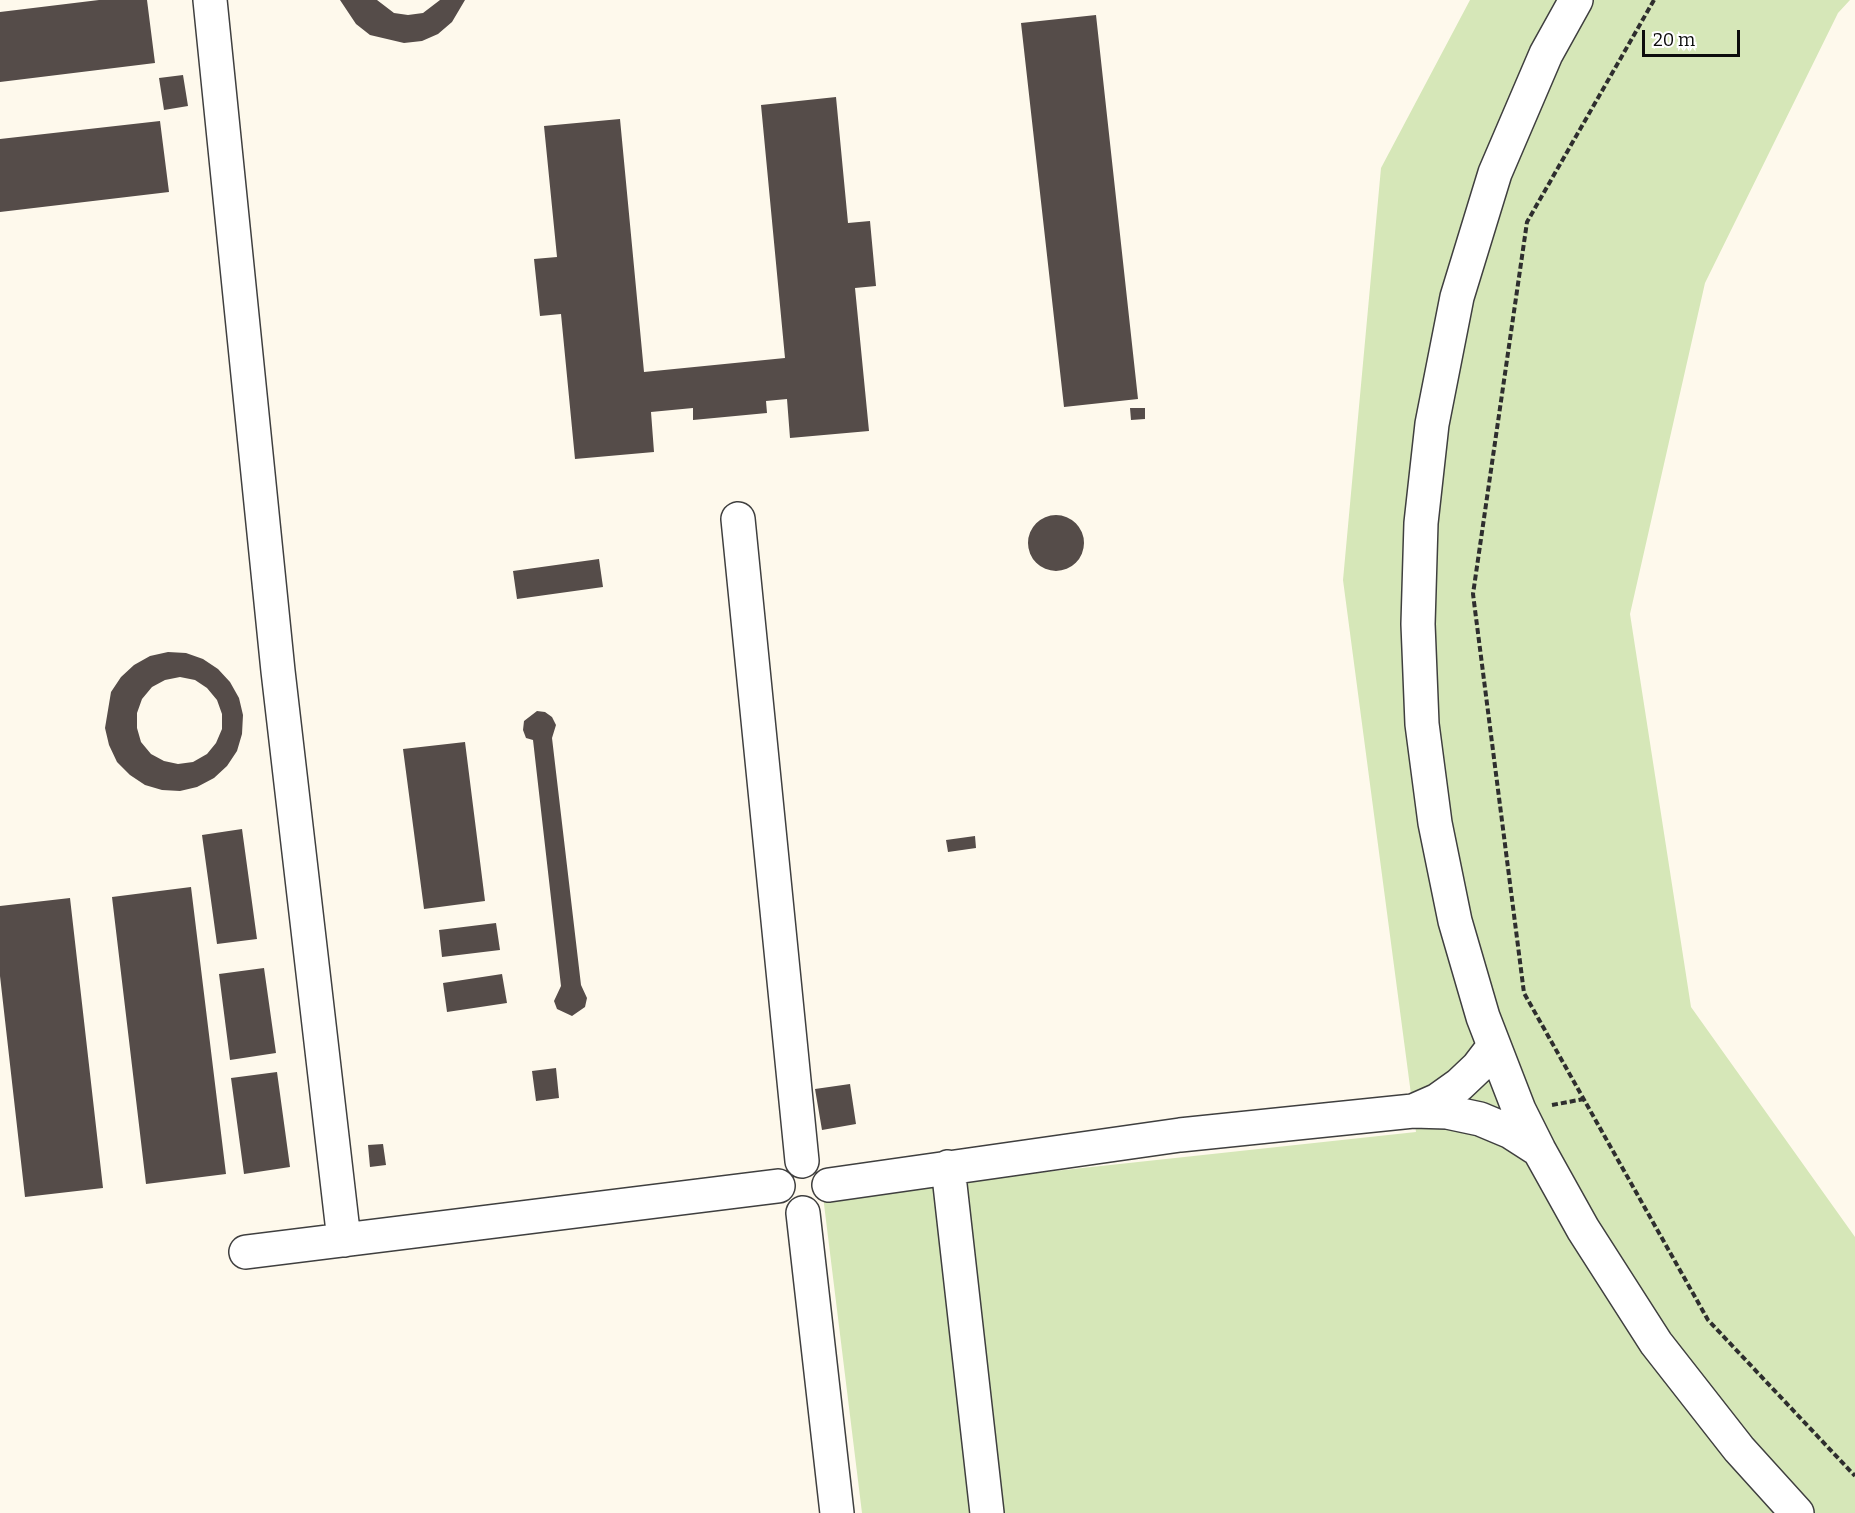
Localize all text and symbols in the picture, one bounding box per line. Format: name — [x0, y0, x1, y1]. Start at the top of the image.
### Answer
scale bar — [1645, 18, 1742, 56]
text: 20 m — [1653, 29, 1695, 51]

